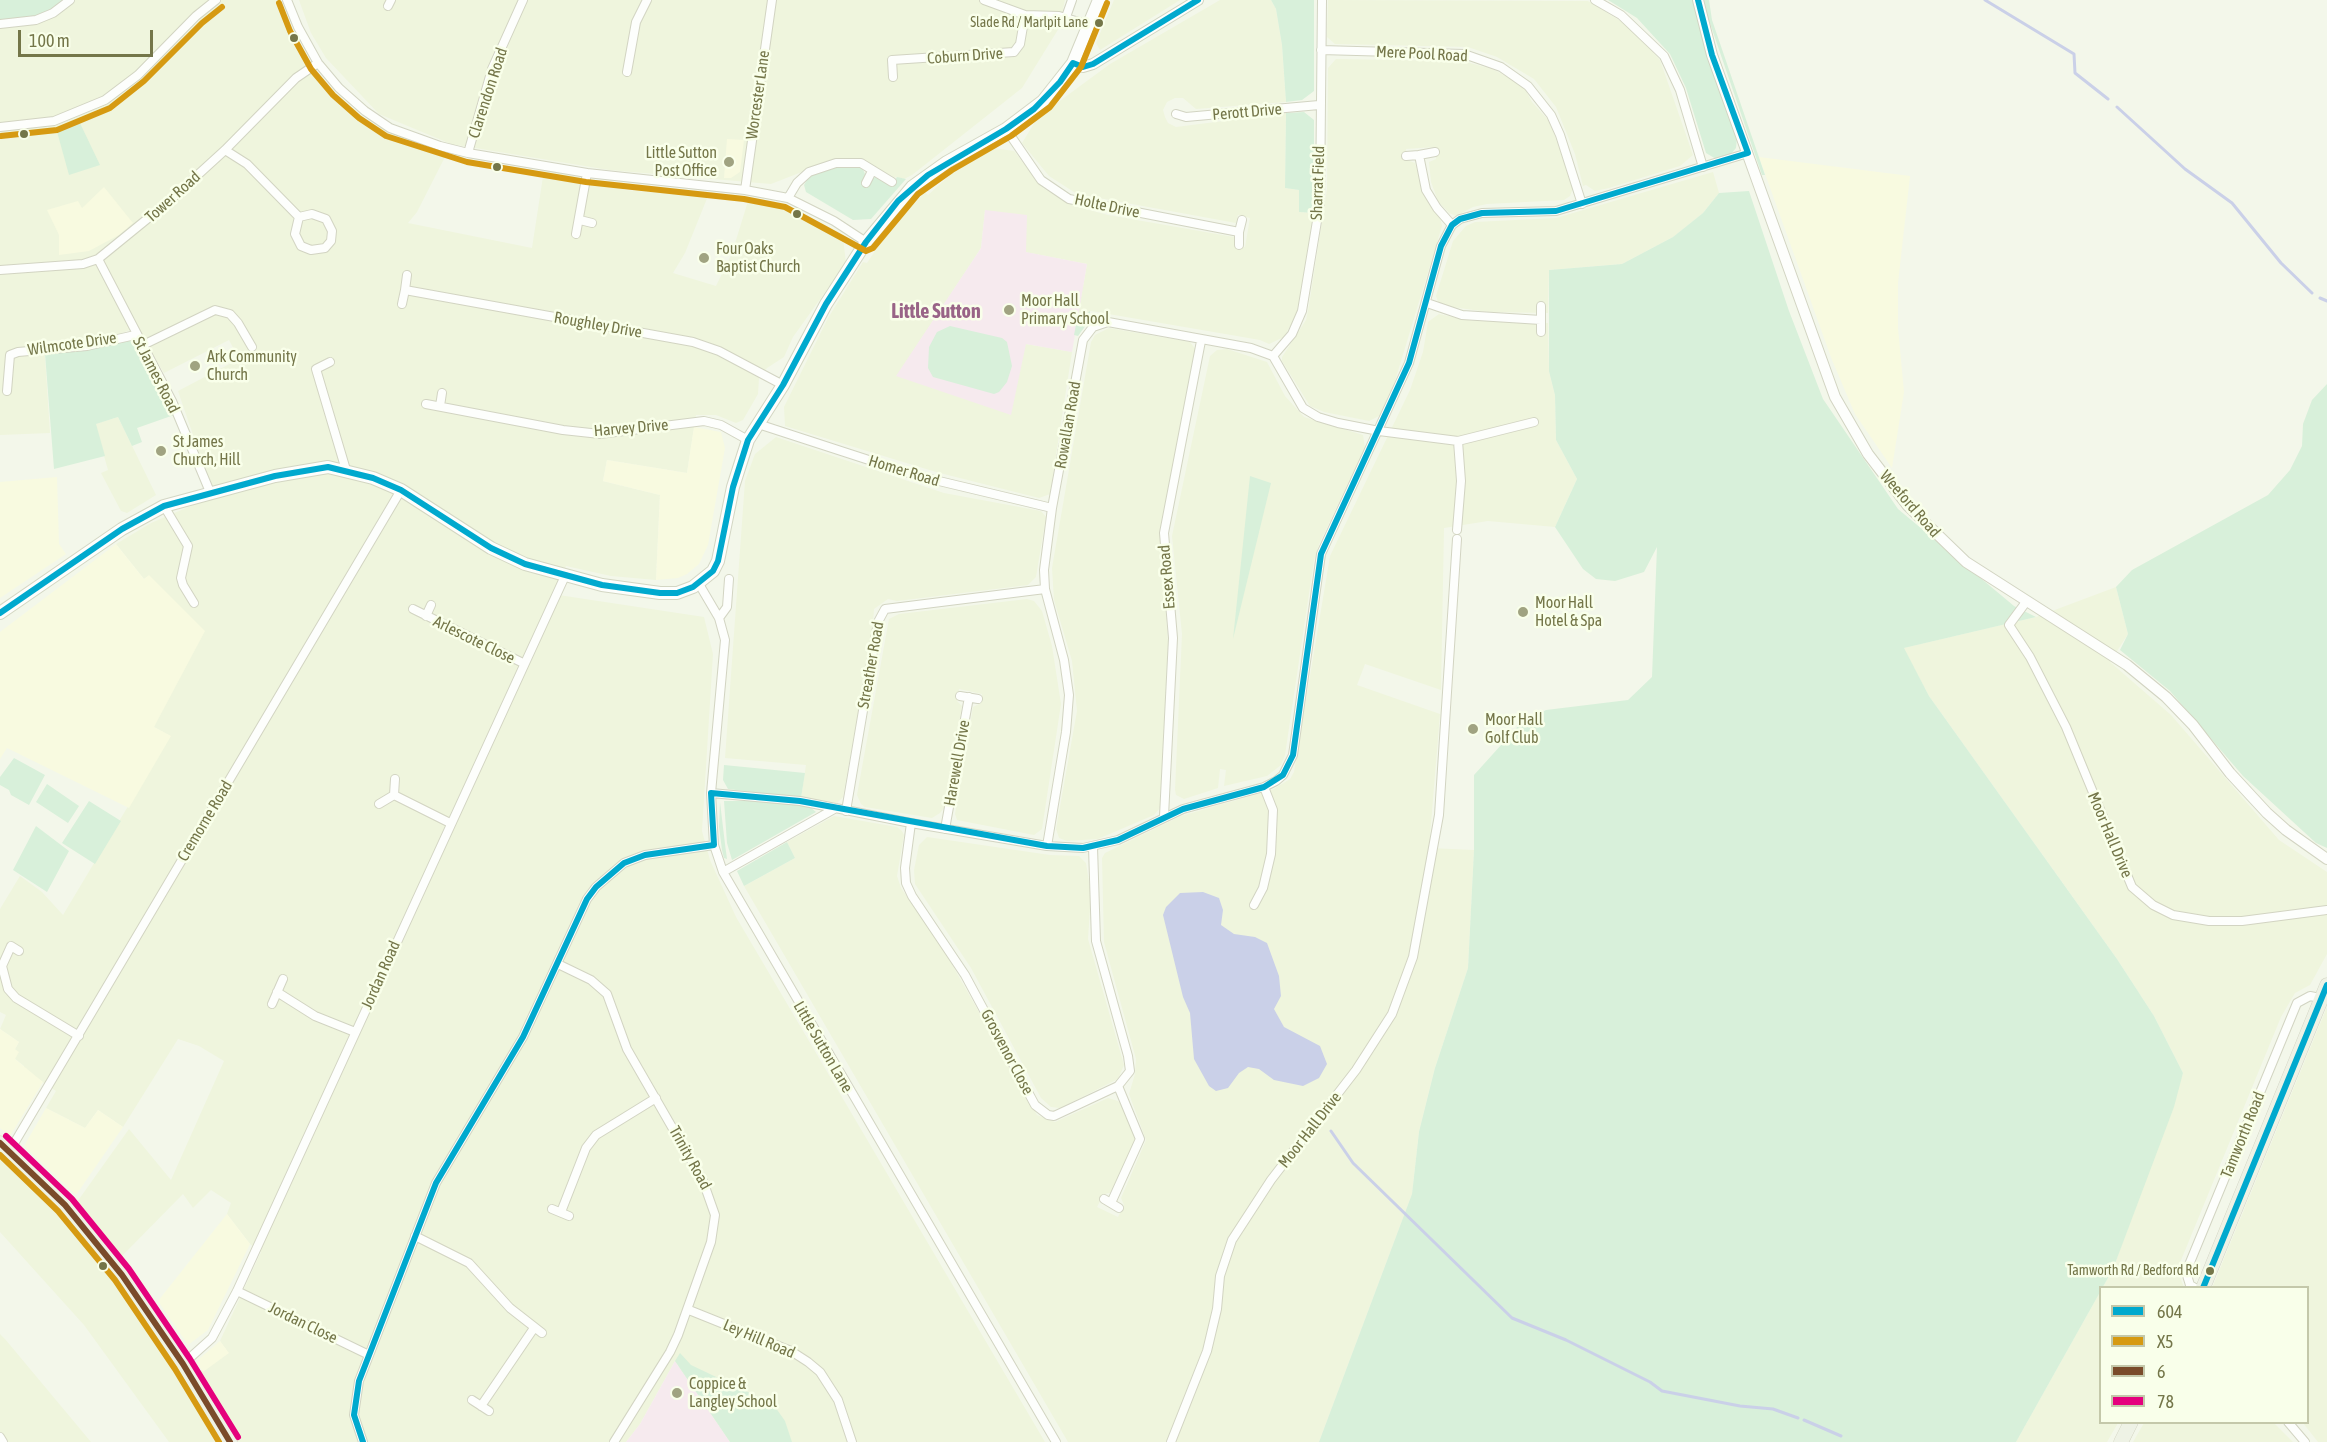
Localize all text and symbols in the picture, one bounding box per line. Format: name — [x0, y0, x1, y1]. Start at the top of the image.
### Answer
place label: Slade Rd / Marlpit Lane — [970, 15, 1088, 31]
marker: Slade Rd / Marlpit Lane — [1093, 17, 1105, 29]
scale bar — [21, 18, 156, 56]
text: 100 m — [29, 30, 70, 51]
unlabelled marker — [288, 32, 300, 44]
street label: Mere Pool Road — [1376, 42, 1468, 66]
street label: Coburn Drive — [927, 44, 1003, 68]
street label: Clarendon Road — [464, 45, 512, 141]
street label: Worcester Lane — [742, 49, 774, 141]
street label: Perott Drive — [1211, 99, 1283, 125]
unlabelled marker — [18, 128, 30, 140]
place label: Little Sutton Post Office — [646, 143, 717, 181]
street label: Sharrat Field — [1307, 146, 1329, 220]
marker: Little Sutton Post Office — [722, 155, 736, 169]
unlabelled marker — [491, 161, 503, 173]
street label: Tower Road — [141, 167, 205, 227]
street label: Holte Drive — [1073, 190, 1141, 222]
unlabelled marker — [791, 208, 803, 220]
place label: Four Oaks Baptist Church — [716, 239, 800, 277]
marker: Four Oaks Baptist Church — [697, 251, 711, 265]
place label: Moor Hall Primary School — [1021, 291, 1109, 329]
district label: Little Sutton — [891, 300, 981, 324]
marker: Moor Hall Primary School — [1002, 303, 1016, 317]
street label: Roughley Drive — [553, 308, 643, 342]
street label: Wilmcote Drive — [26, 328, 118, 360]
street label: St James Road — [129, 334, 183, 416]
place label: Ark Community Church — [207, 347, 297, 385]
marker: Ark Community Church — [188, 359, 202, 373]
street label: Rowallan Road — [1051, 380, 1085, 470]
street label: Harvey Drive — [593, 415, 669, 441]
place label: St James Church, Hill — [173, 432, 241, 470]
marker: St James Church, Hill — [154, 444, 168, 458]
street label: Homer Road — [866, 451, 942, 491]
street label: Weeford Road — [1876, 467, 1944, 541]
street label: Essex Road — [1155, 544, 1179, 610]
place label: Moor Hall Hotel & Spa — [1535, 593, 1602, 631]
marker: Moor Hall Hotel & Spa — [1516, 605, 1530, 619]
street label: Arlescote Close — [430, 612, 518, 668]
street label: Streather Road — [854, 620, 888, 710]
place label: Moor Hall Golf Club — [1485, 710, 1543, 748]
street label: Harewell Drive — [940, 719, 974, 807]
marker: Moor Hall Golf Club — [1466, 722, 1480, 736]
street label: Cremorne Road — [173, 777, 237, 865]
street label: Moor Hall Drive — [2083, 789, 2137, 881]
street label: Jordan Road — [357, 938, 405, 1012]
street label: Little Sutton Lane — [789, 998, 857, 1096]
street label: Grosvenor Close — [976, 1006, 1038, 1098]
street label: Moor Hall Drive — [1274, 1088, 1346, 1172]
street label: Tamworth Road — [2217, 1089, 2269, 1181]
street label: Trinity Road — [665, 1123, 715, 1193]
unlabelled marker — [97, 1260, 109, 1272]
place label: Tamworth Rd / Bedford Rd — [2067, 1263, 2199, 1279]
marker: Tamworth Rd / Bedford Rd — [2204, 1265, 2216, 1277]
legend — [2099, 1286, 2309, 1424]
street label: Jordan Close — [266, 1298, 340, 1348]
text: 604 — [2157, 1301, 2182, 1322]
street label: Ley Hill Road — [720, 1315, 798, 1363]
text: X5 — [2157, 1331, 2174, 1352]
text: 6 — [2157, 1361, 2165, 1382]
place label: Coppice & Langley School — [689, 1374, 777, 1412]
marker: Coppice & Langley School — [670, 1386, 684, 1400]
text: 78 — [2157, 1391, 2174, 1412]

